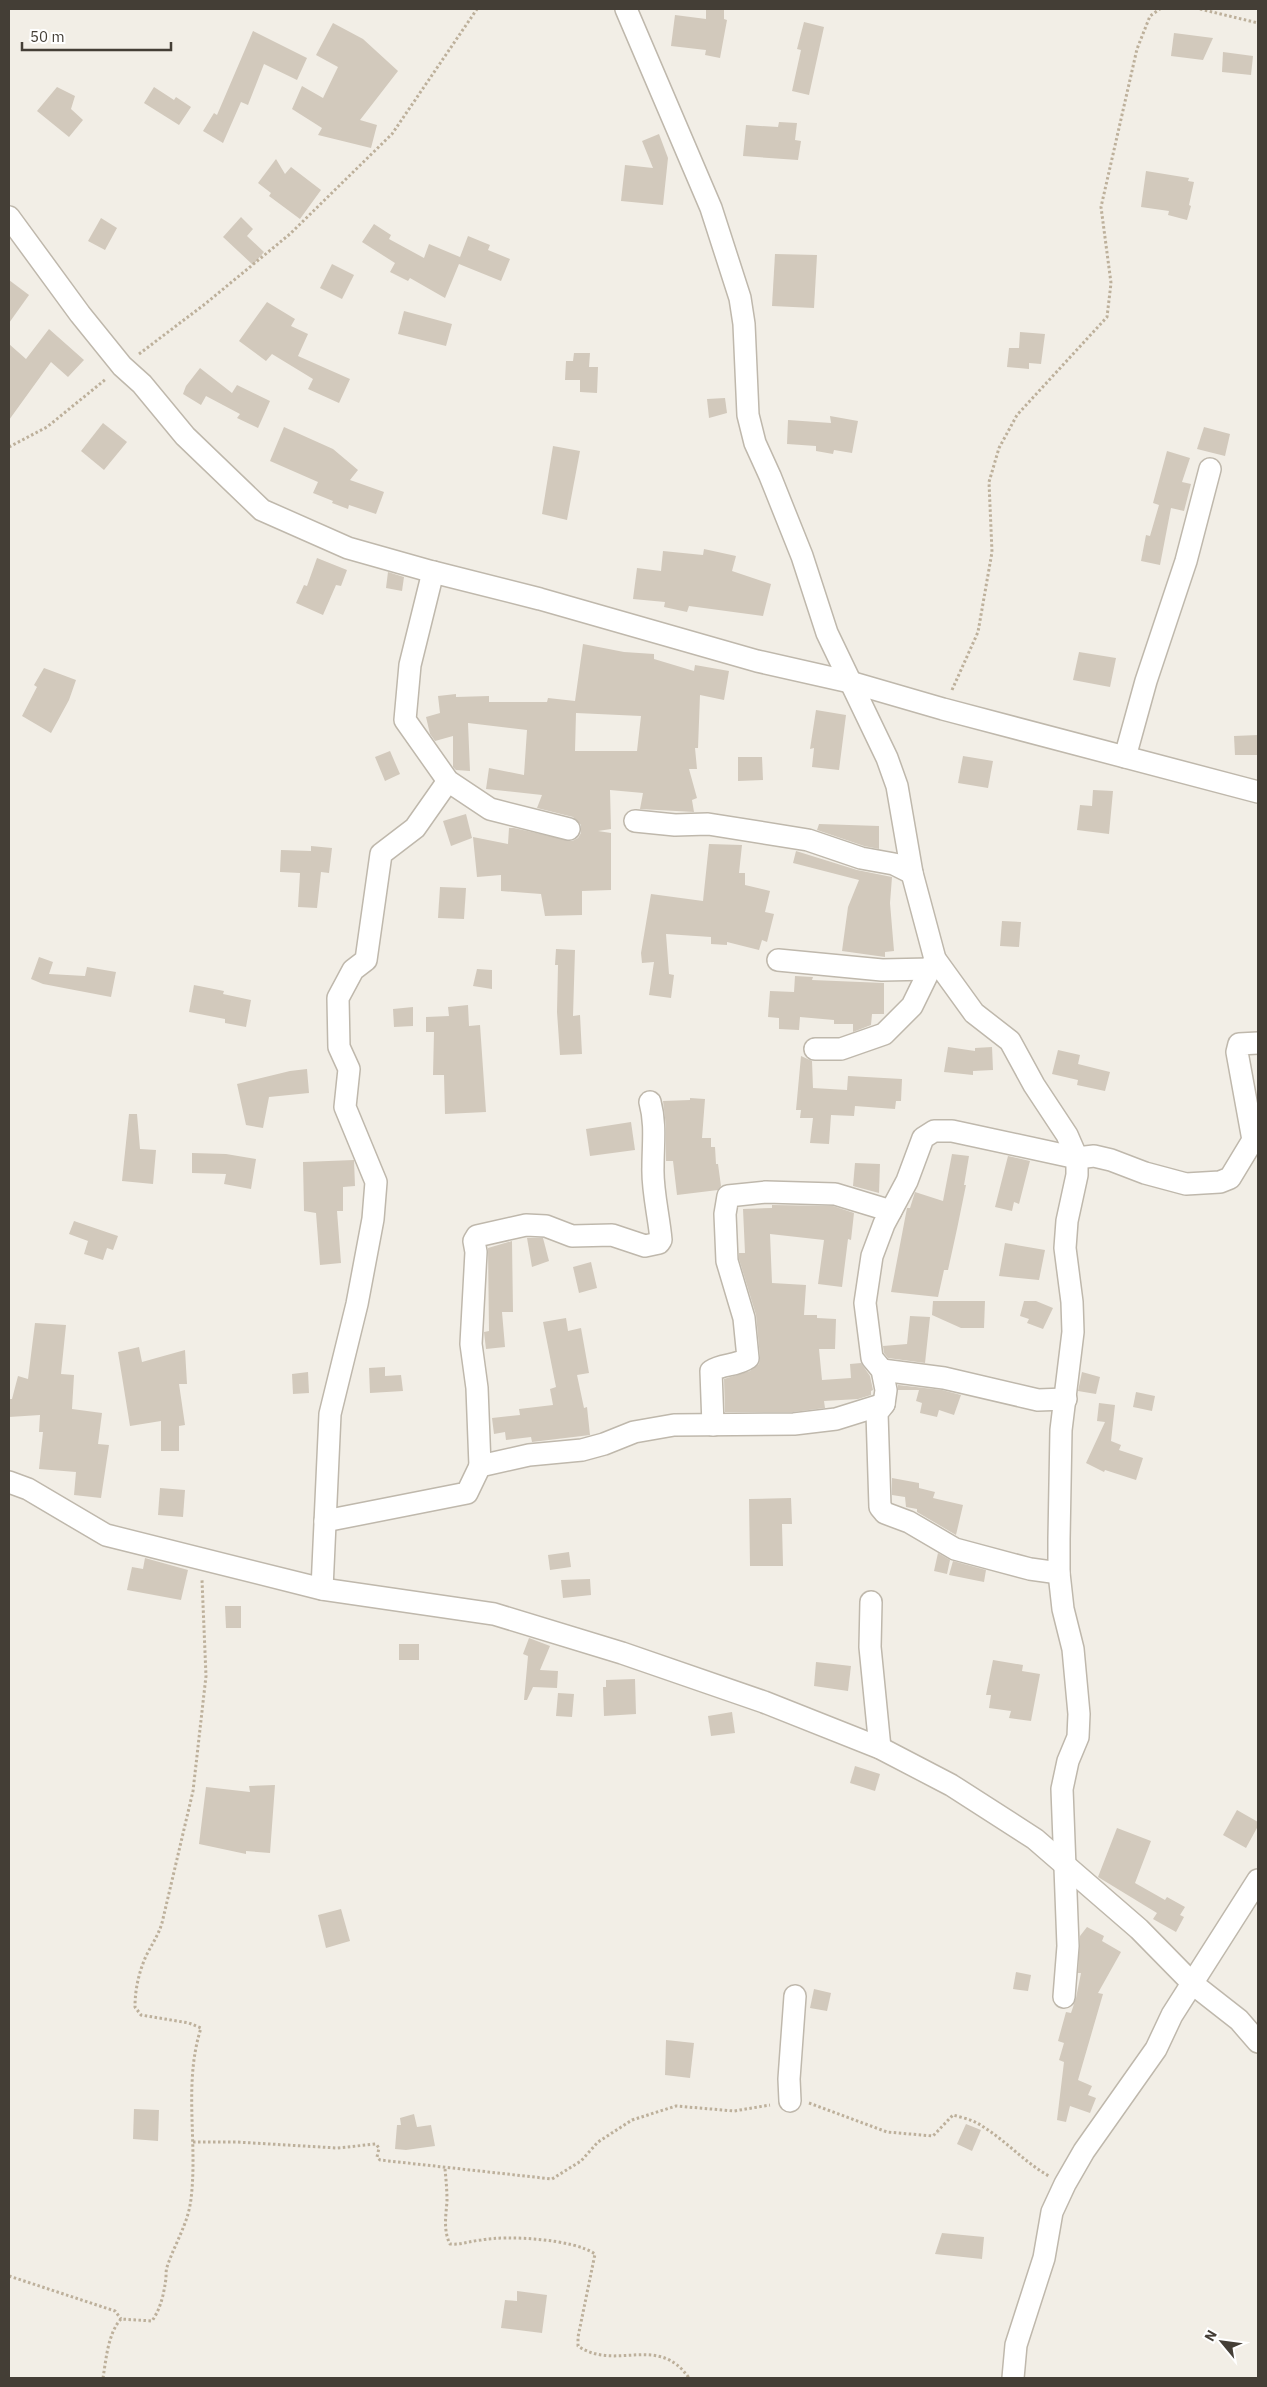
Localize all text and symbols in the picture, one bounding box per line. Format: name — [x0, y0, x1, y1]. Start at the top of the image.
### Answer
scale bar — [22, 20, 171, 52]
text: 50 m — [30, 27, 65, 46]
north arrow — [1197, 2317, 1247, 2367]
text: N — [1200, 2327, 1221, 2344]

